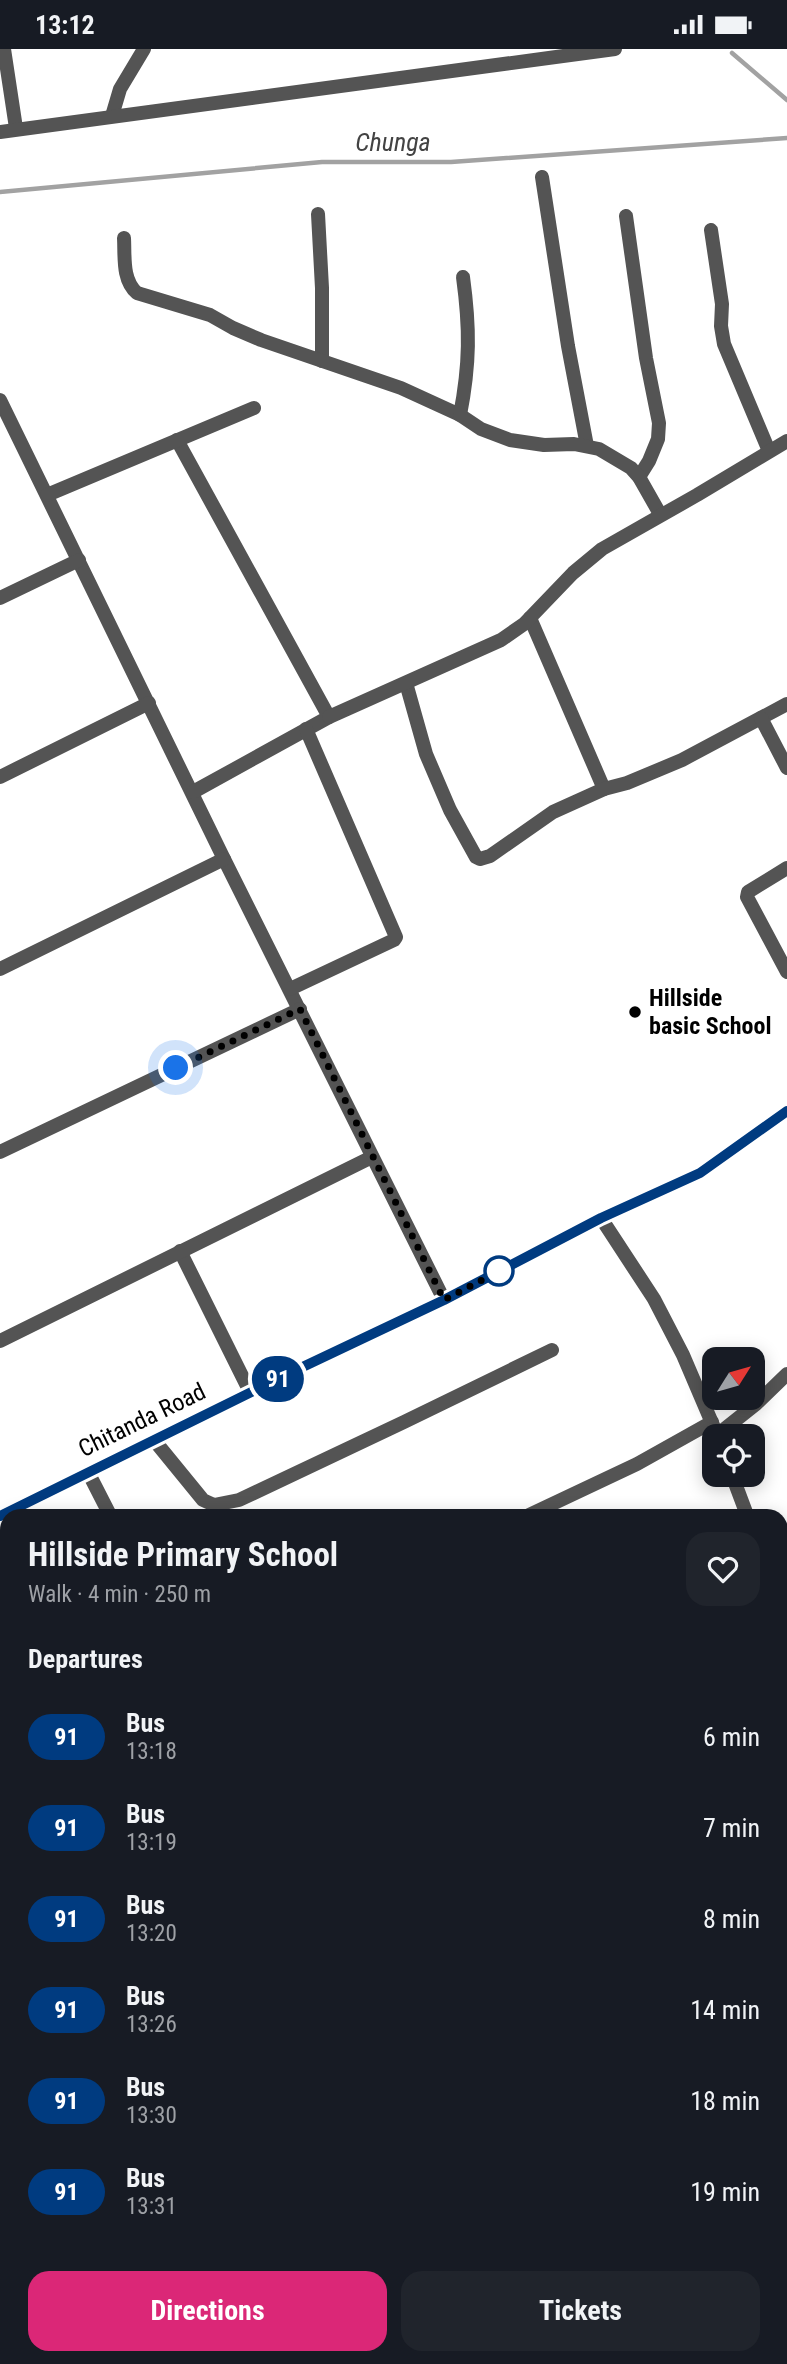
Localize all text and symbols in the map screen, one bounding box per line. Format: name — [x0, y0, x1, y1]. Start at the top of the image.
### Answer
text: 13:12 — [35, 10, 95, 40]
water label: Chunga — [355, 127, 431, 157]
place label: Hillside basic School — [649, 984, 771, 1040]
marker: Hillside basic School — [627, 1004, 643, 1020]
your location — [158, 1050, 193, 1085]
unlabelled marker — [484, 1256, 514, 1286]
north arrow — [702, 1347, 765, 1411]
map controls — [702, 1347, 765, 1487]
line badge: 91 — [246, 1356, 310, 1402]
text: 91 — [266, 1365, 290, 1393]
street label: Chitanda Road — [74, 1377, 210, 1463]
button: locate — [702, 1424, 765, 1487]
button: heart — [686, 1532, 760, 1606]
text: Hillside Primary School — [28, 1535, 338, 1574]
text: Walk · 4 min · 250 m — [28, 1581, 211, 1608]
text: Departures — [28, 1644, 143, 1674]
text: Bus — [126, 1708, 165, 1738]
text: 6 min — [703, 1722, 760, 1752]
text: 91 — [54, 1723, 79, 1751]
text: 13:18 — [126, 1738, 177, 1765]
text: Bus — [126, 1799, 165, 1829]
text: 7 min — [703, 1813, 760, 1843]
text: 91 — [54, 1814, 79, 1842]
text: 13:19 — [126, 1829, 177, 1856]
text: Bus — [126, 1890, 165, 1920]
text: 8 min — [703, 1904, 760, 1934]
text: 91 — [54, 1905, 79, 1933]
text: 13:20 — [126, 1920, 177, 1947]
text: Bus — [126, 1981, 165, 2011]
text: 14 min — [690, 1995, 760, 2025]
text: 91 — [54, 1996, 79, 2024]
text: 13:26 — [126, 2011, 177, 2038]
text: Bus — [126, 2072, 165, 2102]
text: 18 min — [690, 2086, 760, 2116]
text: 91 — [54, 2087, 79, 2115]
text: 13:30 — [126, 2102, 177, 2129]
text: Bus — [126, 2163, 165, 2193]
text: 19 min — [690, 2177, 760, 2207]
text: 91 — [54, 2178, 79, 2206]
text: 13:31 — [126, 2193, 177, 2220]
button: Directions — [28, 2271, 387, 2351]
button: Tickets — [401, 2271, 760, 2351]

